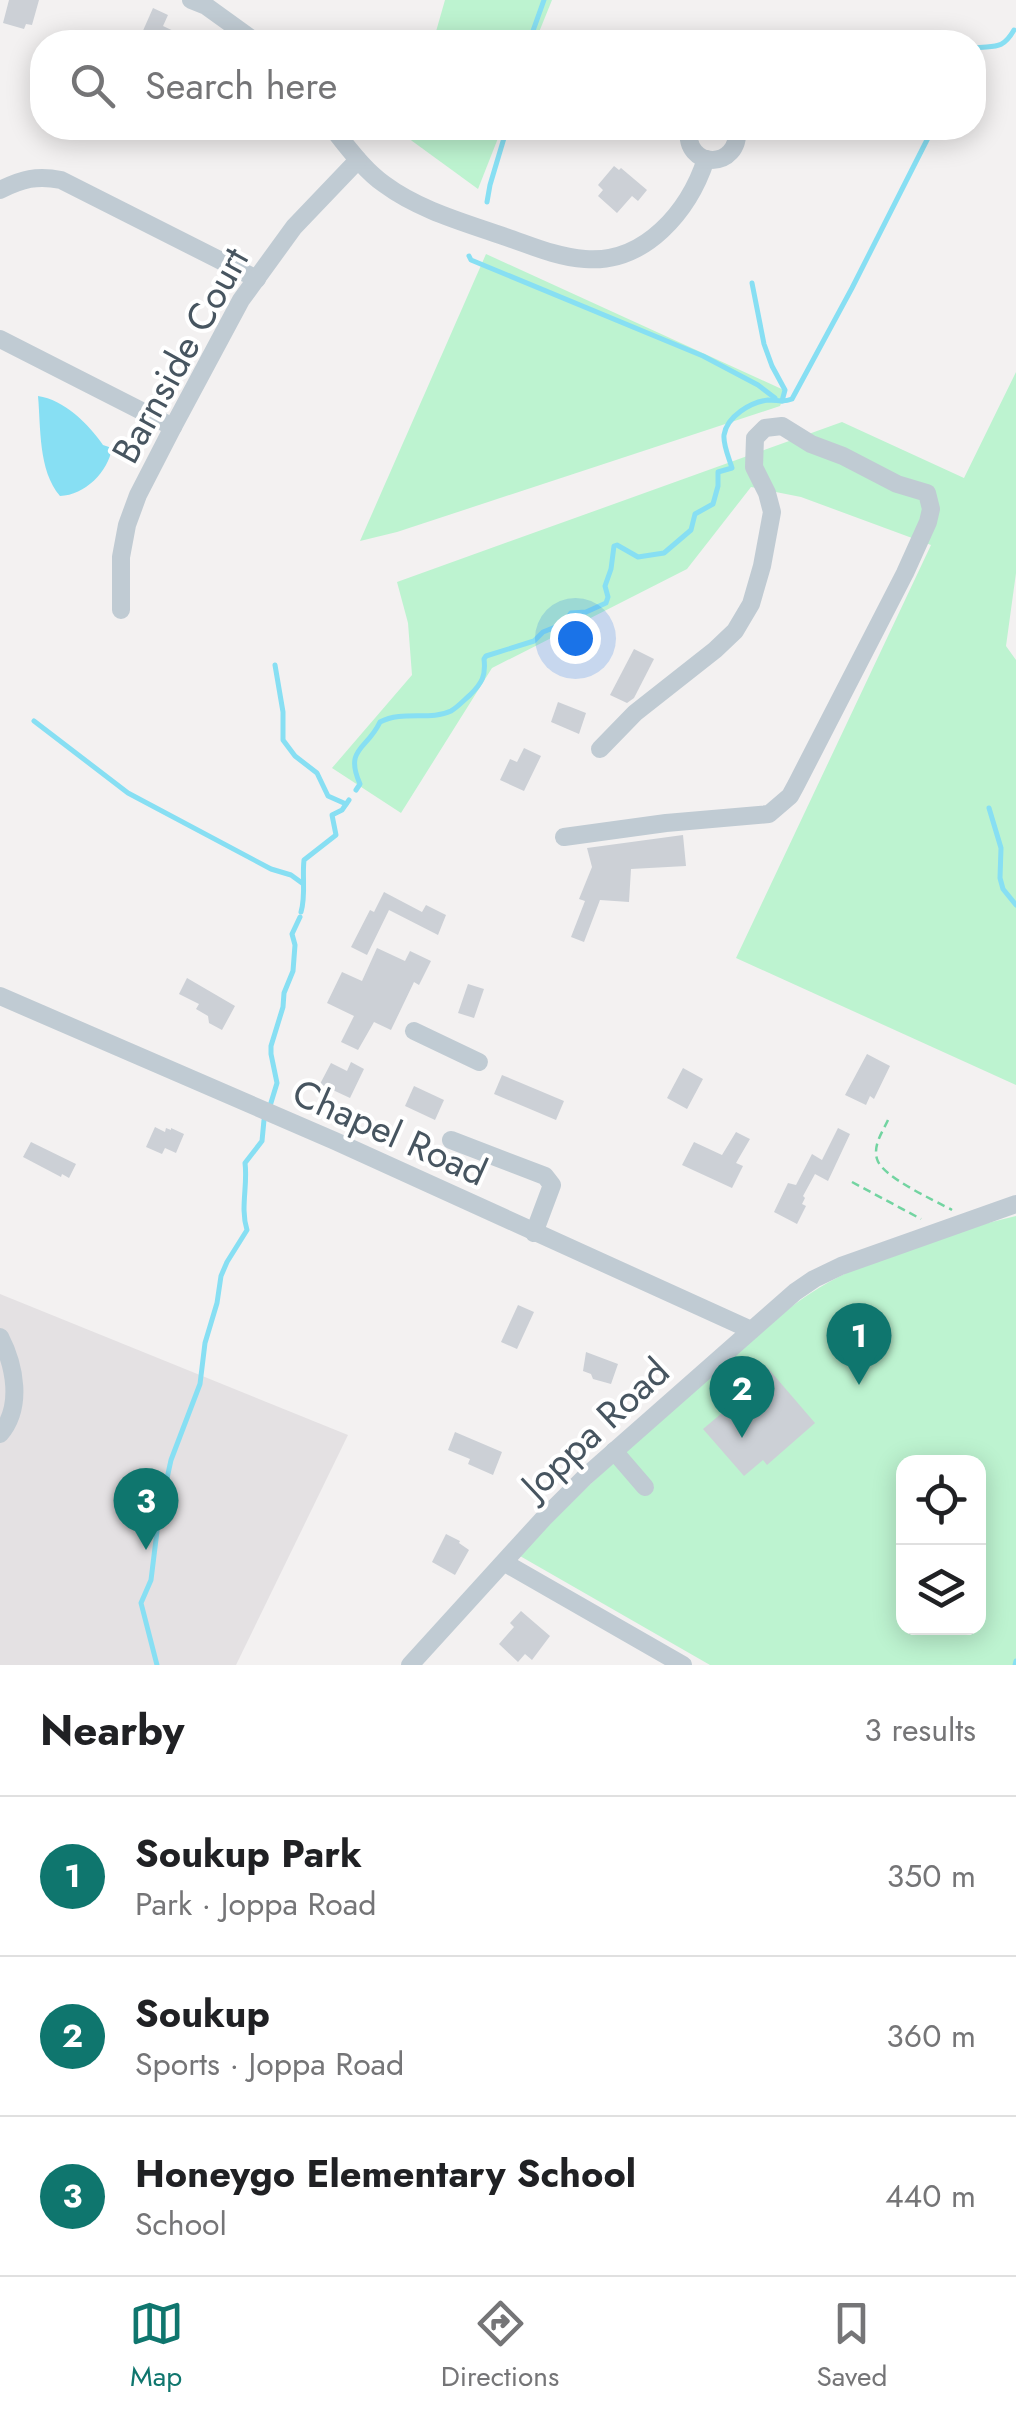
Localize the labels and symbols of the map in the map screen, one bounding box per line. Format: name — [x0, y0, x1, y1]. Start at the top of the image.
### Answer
street label: Barnside Court — [98, 237, 262, 473]
your location — [550, 613, 601, 664]
street label: Chapel Road — [284, 1065, 496, 1199]
pin: 1 — [826, 1302, 892, 1385]
street label: Joppa Road — [505, 1345, 681, 1515]
pin: 2 — [710, 1356, 774, 1438]
pin: 3 — [114, 1468, 178, 1550]

